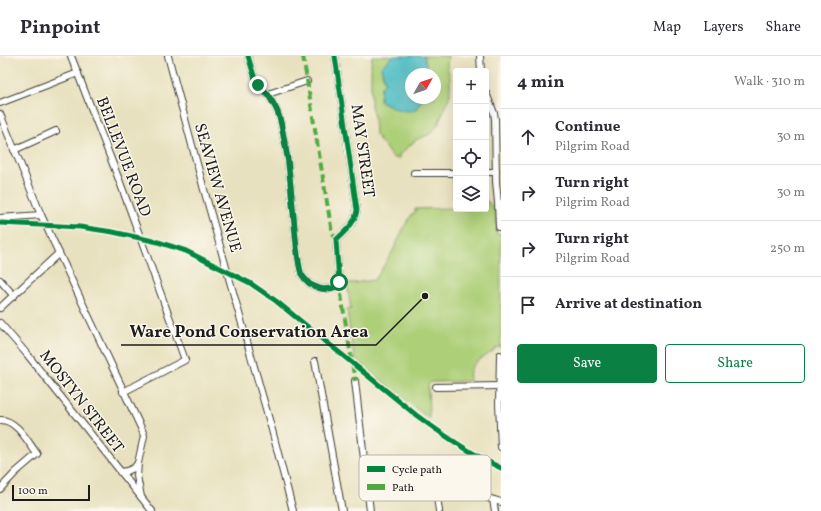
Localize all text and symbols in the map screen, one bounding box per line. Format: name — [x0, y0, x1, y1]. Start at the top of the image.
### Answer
text: Pinpoint — [20, 15, 100, 41]
text: Map — [653, 18, 681, 37]
text: Layers — [703, 18, 743, 37]
text: Share — [765, 18, 801, 37]
north arrow — [405, 68, 441, 104]
map controls — [453, 68, 489, 212]
button: + — [453, 68, 489, 104]
text: 4 min — [517, 71, 564, 94]
text: Walk · 310 m — [734, 73, 805, 91]
route end — [249, 76, 267, 94]
street label: BELLEVUE ROAD — [90, 94, 156, 220]
street label: MAY STREET — [345, 103, 379, 199]
button: − — [453, 104, 489, 140]
text: Continue — [555, 117, 620, 138]
street label: SEAVIEW AVENUE — [188, 121, 246, 255]
icon: ahead — [517, 126, 539, 148]
text: 30 m — [777, 128, 805, 146]
text: Pilgrim Road — [555, 138, 630, 156]
button: locate — [453, 140, 489, 176]
text: Turn right — [555, 173, 629, 194]
button: layers — [453, 176, 489, 212]
icon: right — [517, 182, 539, 204]
text: 30 m — [777, 184, 805, 202]
text: Pilgrim Road — [555, 194, 630, 212]
text: Turn right — [555, 229, 629, 250]
icon: right — [517, 238, 539, 260]
text: 250 m — [770, 240, 805, 258]
text: Pilgrim Road — [555, 250, 630, 268]
route start — [330, 273, 348, 291]
icon: arrive — [517, 294, 539, 316]
text: Arrive at destination — [555, 294, 702, 315]
callout: Ware Pond Conservation Area — [121, 316, 376, 345]
text: Ware Pond Conservation Area — [129, 321, 369, 344]
button: Save — [517, 344, 657, 383]
button: Share — [665, 344, 805, 383]
street label: MOSTYN STREET — [34, 346, 128, 458]
legend — [359, 455, 491, 501]
text: Cycle path — [392, 463, 442, 478]
text: Path — [392, 481, 415, 496]
scale bar — [12, 483, 90, 502]
text: 100 m — [18, 484, 48, 499]

